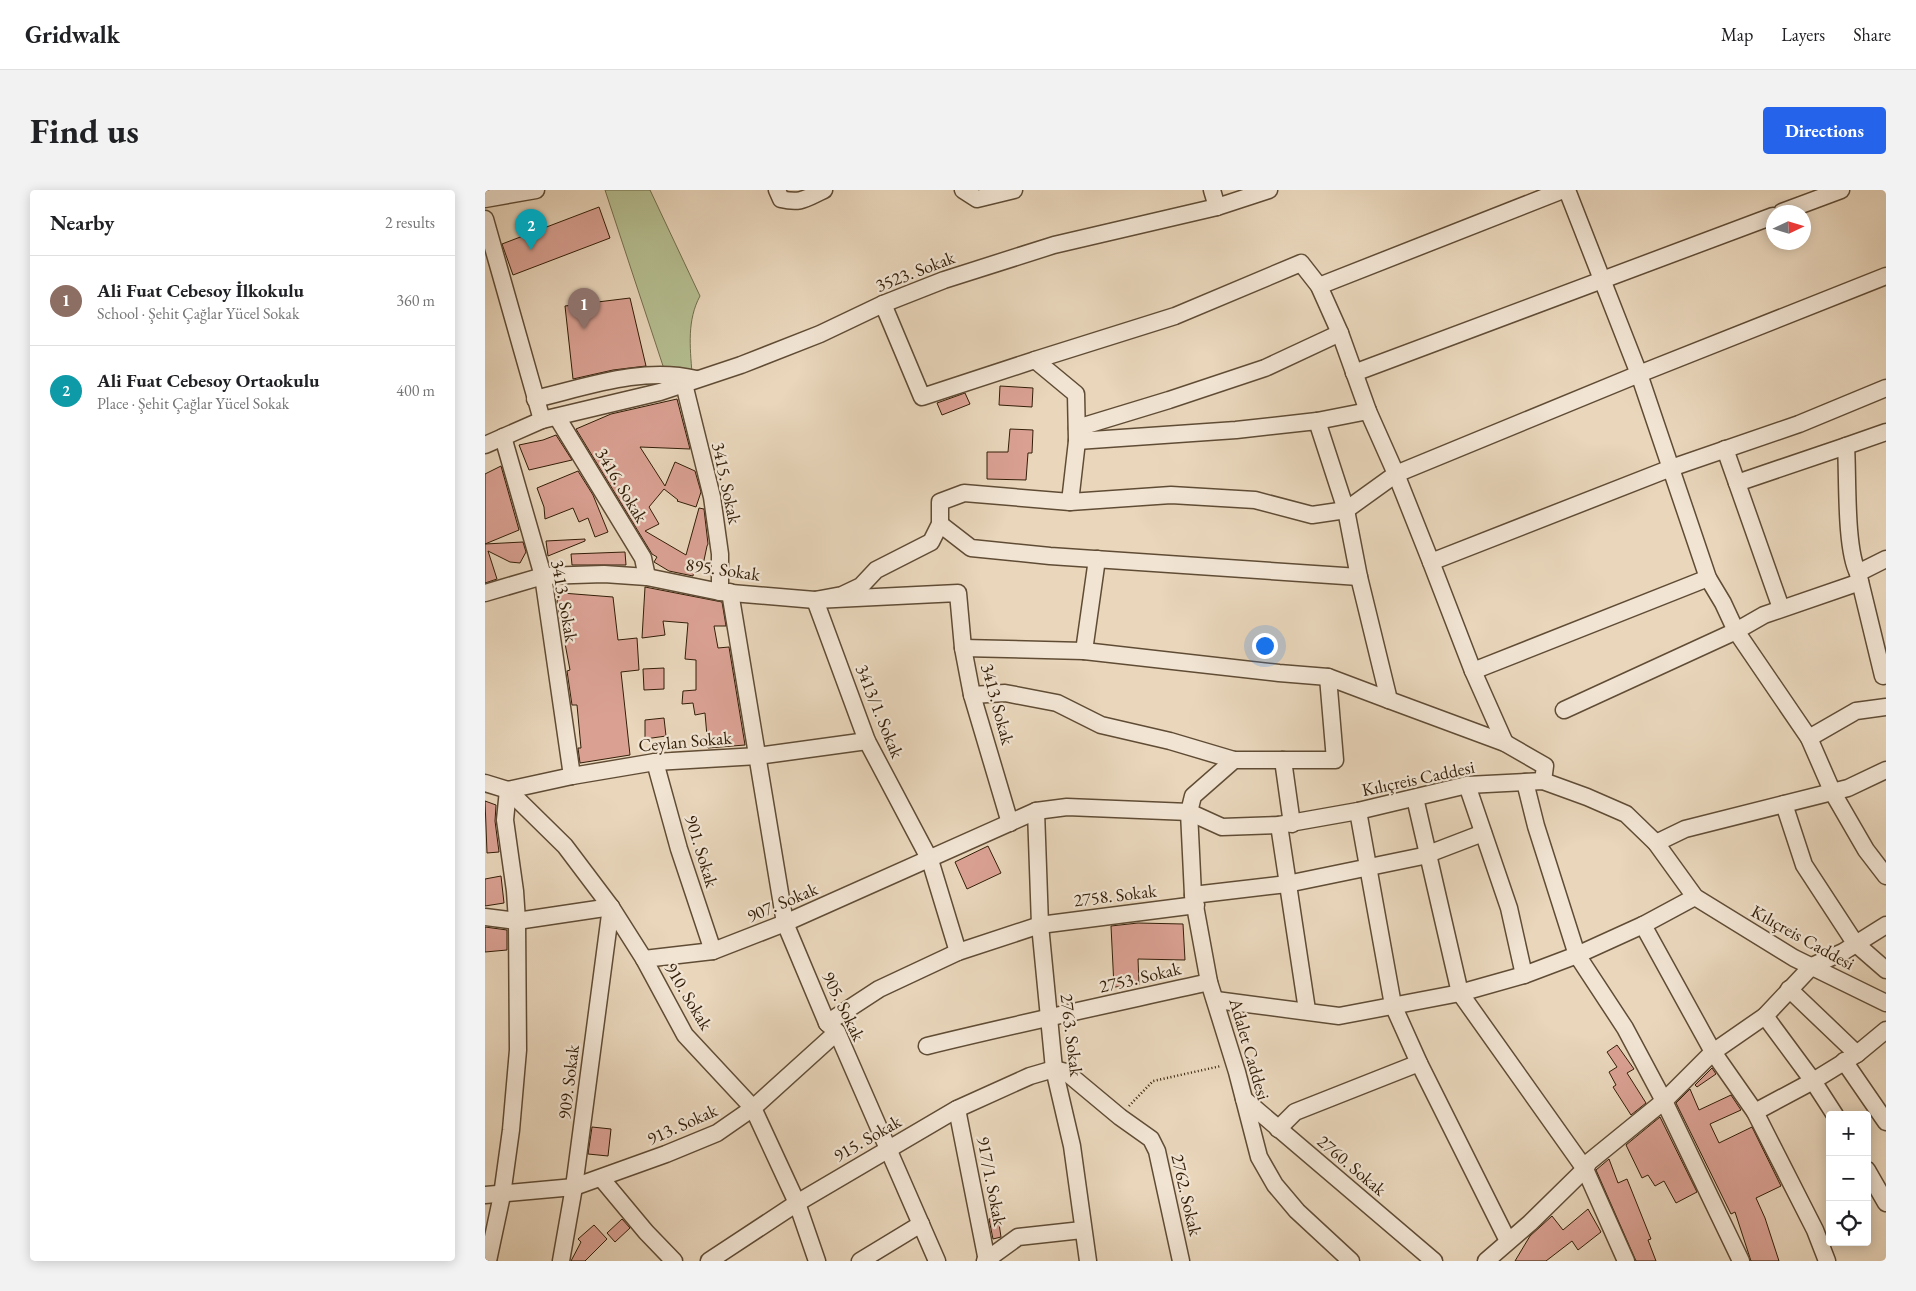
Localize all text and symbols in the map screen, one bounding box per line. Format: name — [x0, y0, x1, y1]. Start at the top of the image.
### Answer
text: Gridwalk — [25, 19, 120, 50]
text: Map — [1721, 23, 1753, 46]
text: Layers — [1781, 23, 1825, 46]
text: Share — [1853, 23, 1891, 46]
button: Directions — [1763, 107, 1886, 154]
text: Find us — [30, 108, 139, 153]
north arrow — [1766, 205, 1811, 250]
text: Nearby — [50, 209, 114, 236]
pin: 2 — [515, 209, 547, 250]
text: 2 results — [385, 212, 435, 233]
street label: 3523. Sokak — [872, 245, 959, 297]
text: Ali Fuat Cebesoy İlkokulu — [97, 278, 304, 303]
pin: 1 — [568, 288, 600, 329]
text: 1 — [62, 290, 70, 311]
text: 360 m — [396, 290, 435, 311]
text: School · Şehit Çağlar Yücel Sokak — [97, 303, 299, 324]
text: Ali Fuat Cebesoy Ortaokulu — [97, 368, 319, 393]
text: 2 — [62, 380, 70, 401]
text: 400 m — [396, 380, 435, 401]
text: Place · Şehit Çağlar Yücel Sokak — [97, 393, 289, 414]
street label: 3415. Sokak — [707, 440, 747, 527]
street label: 3416. Sokak — [591, 443, 654, 527]
street label: 895. Sokak — [684, 552, 762, 586]
street label: 3413. Sokak — [546, 558, 584, 645]
your location — [1252, 633, 1278, 659]
street label: 3413/1. Sokak — [851, 661, 909, 762]
street label: 3413. Sokak — [976, 661, 1020, 748]
street label: Ceylan Sokak — [637, 725, 733, 757]
street label: Kılıçreis Caddesi — [1359, 755, 1477, 801]
street label: 901. Sokak — [680, 812, 724, 891]
street label: 907. Sokak — [743, 877, 821, 927]
street label: 2758. Sokak — [1072, 878, 1158, 911]
street label: Kılıçreis Caddesi — [1747, 899, 1859, 975]
street label: 2753. Sokak — [1097, 956, 1184, 998]
street label: 910. Sokak — [660, 958, 718, 1034]
street label: 905. Sokak — [817, 967, 871, 1045]
street label: 2763. Sokak — [1056, 992, 1089, 1078]
street label: Adalet Caddesi — [1224, 995, 1276, 1103]
street label: 909. Sokak — [552, 1043, 584, 1120]
street label: 913. Sokak — [643, 1098, 721, 1150]
street label: 915. Sokak — [829, 1109, 906, 1167]
map controls — [1826, 1111, 1871, 1246]
button: + — [1826, 1111, 1871, 1156]
street label: 2760. Sokak — [1313, 1129, 1392, 1201]
street label: 917/1. Sokak — [972, 1134, 1012, 1228]
street label: 2762. Sokak — [1166, 1152, 1208, 1239]
button: − — [1826, 1156, 1871, 1201]
button: locate — [1826, 1201, 1871, 1246]

